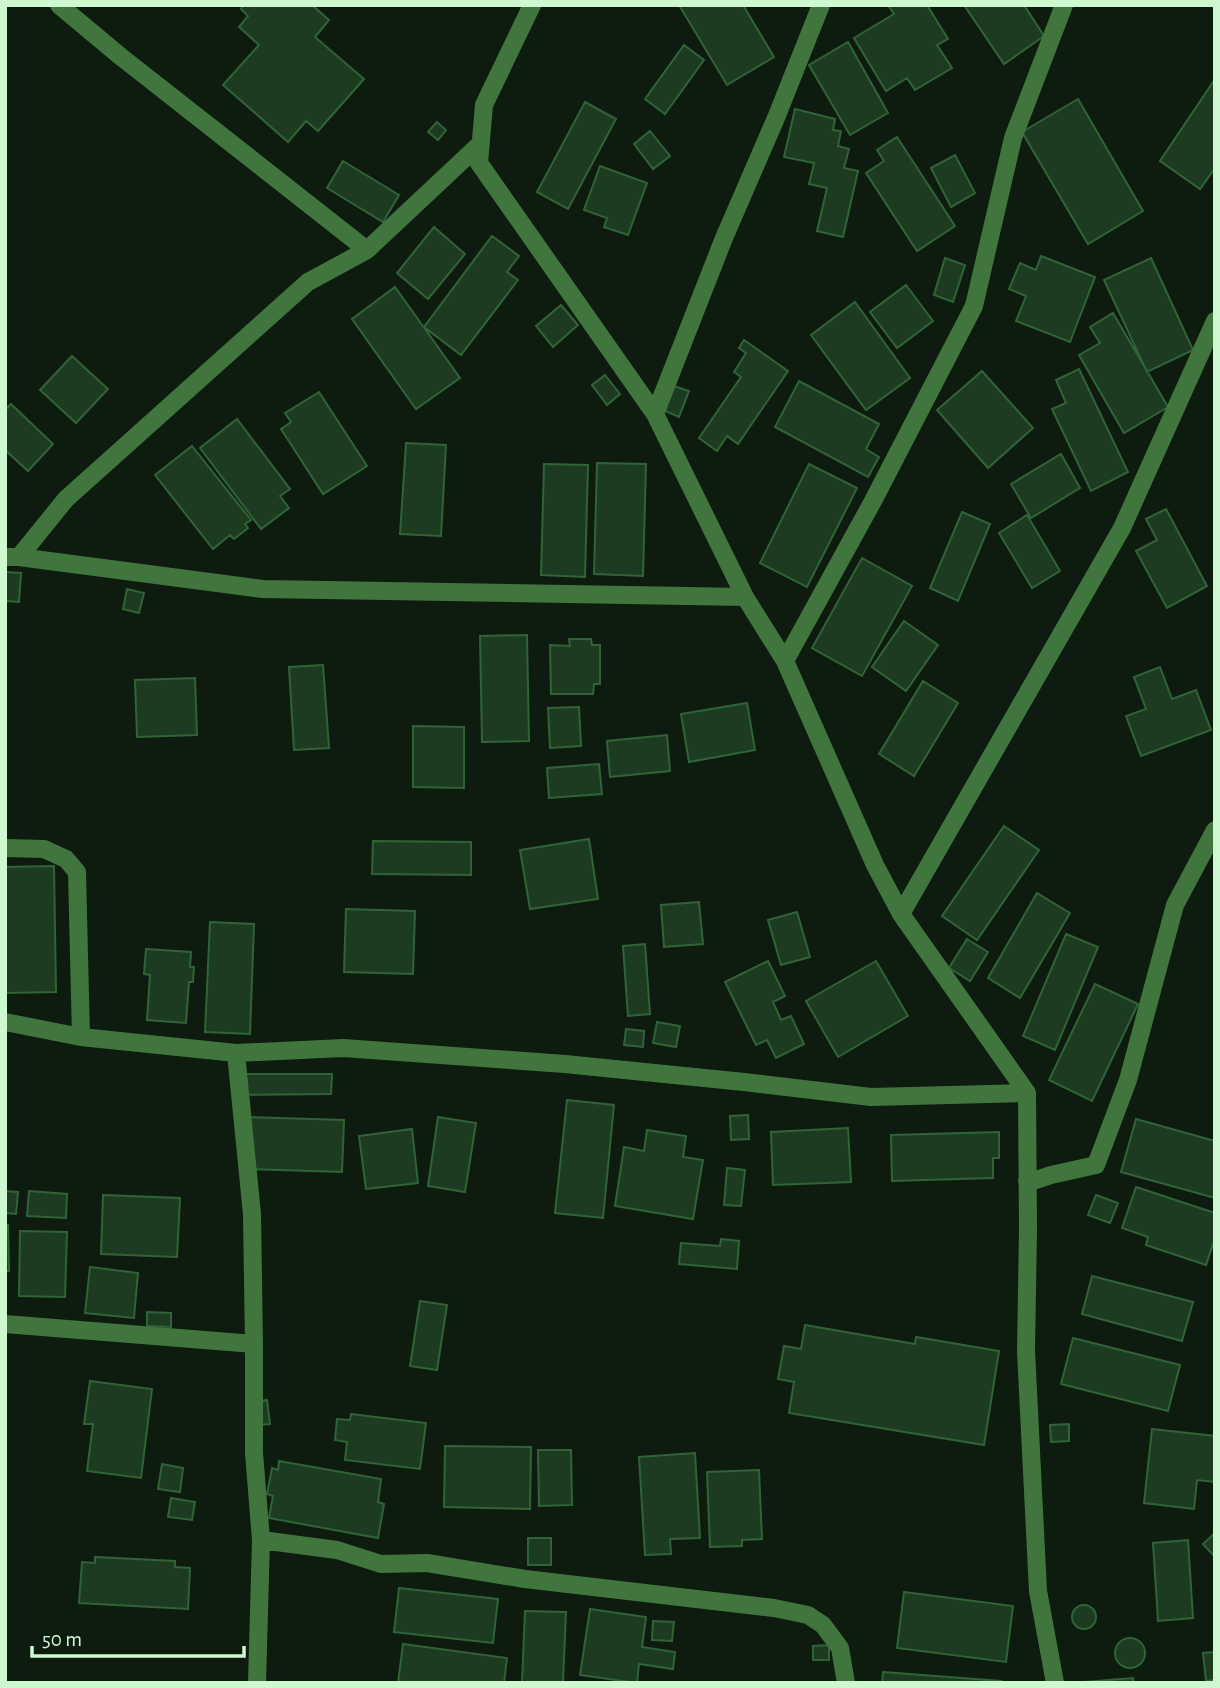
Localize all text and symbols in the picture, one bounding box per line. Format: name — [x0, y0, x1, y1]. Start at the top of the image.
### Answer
scale bar — [32, 1614, 243, 1658]
text: 50 m — [42, 1629, 82, 1650]

